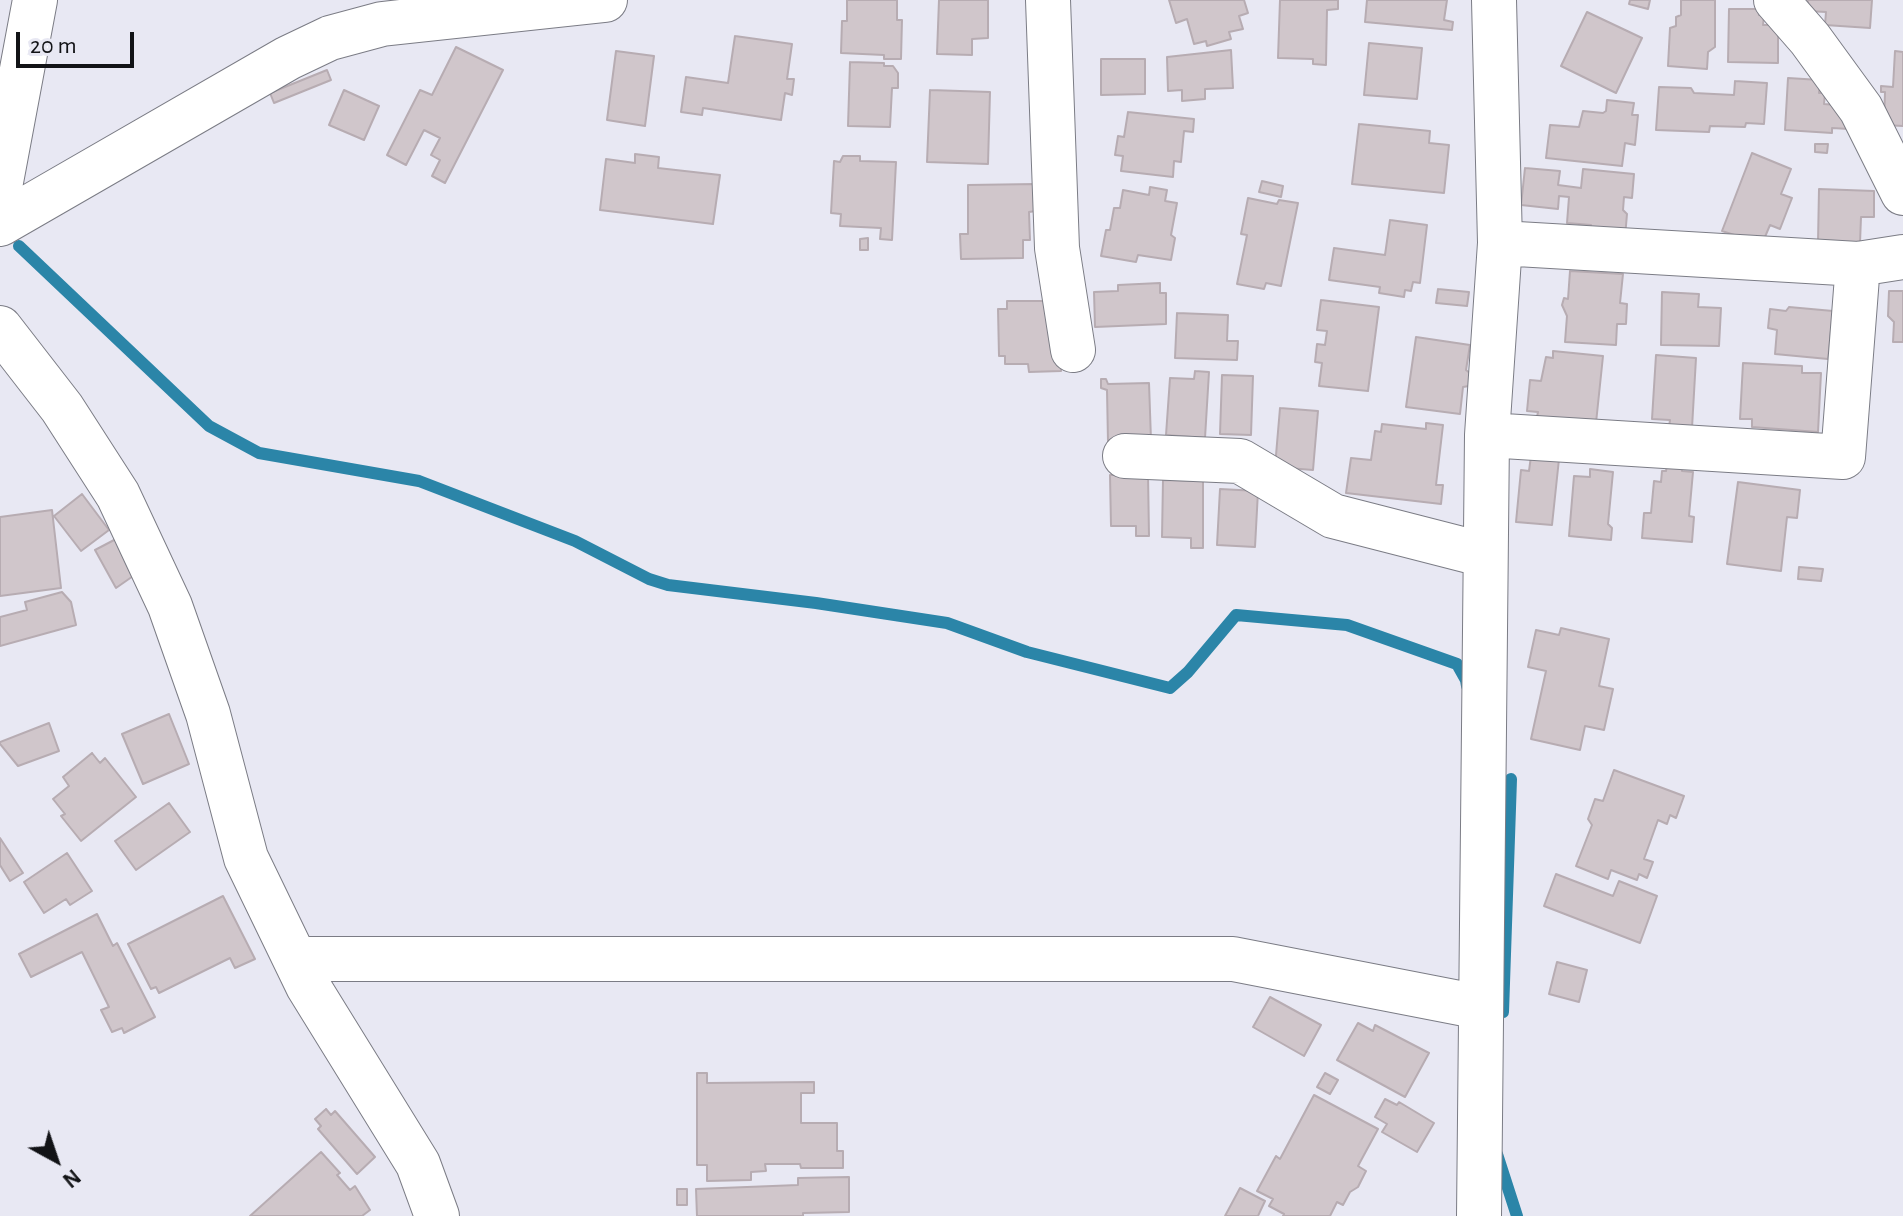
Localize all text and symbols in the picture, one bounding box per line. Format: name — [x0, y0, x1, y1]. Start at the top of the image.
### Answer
scale bar — [20, 16, 138, 66]
text: 20 m — [30, 34, 77, 58]
north arrow — [16, 1120, 96, 1200]
text: N — [59, 1165, 84, 1192]

